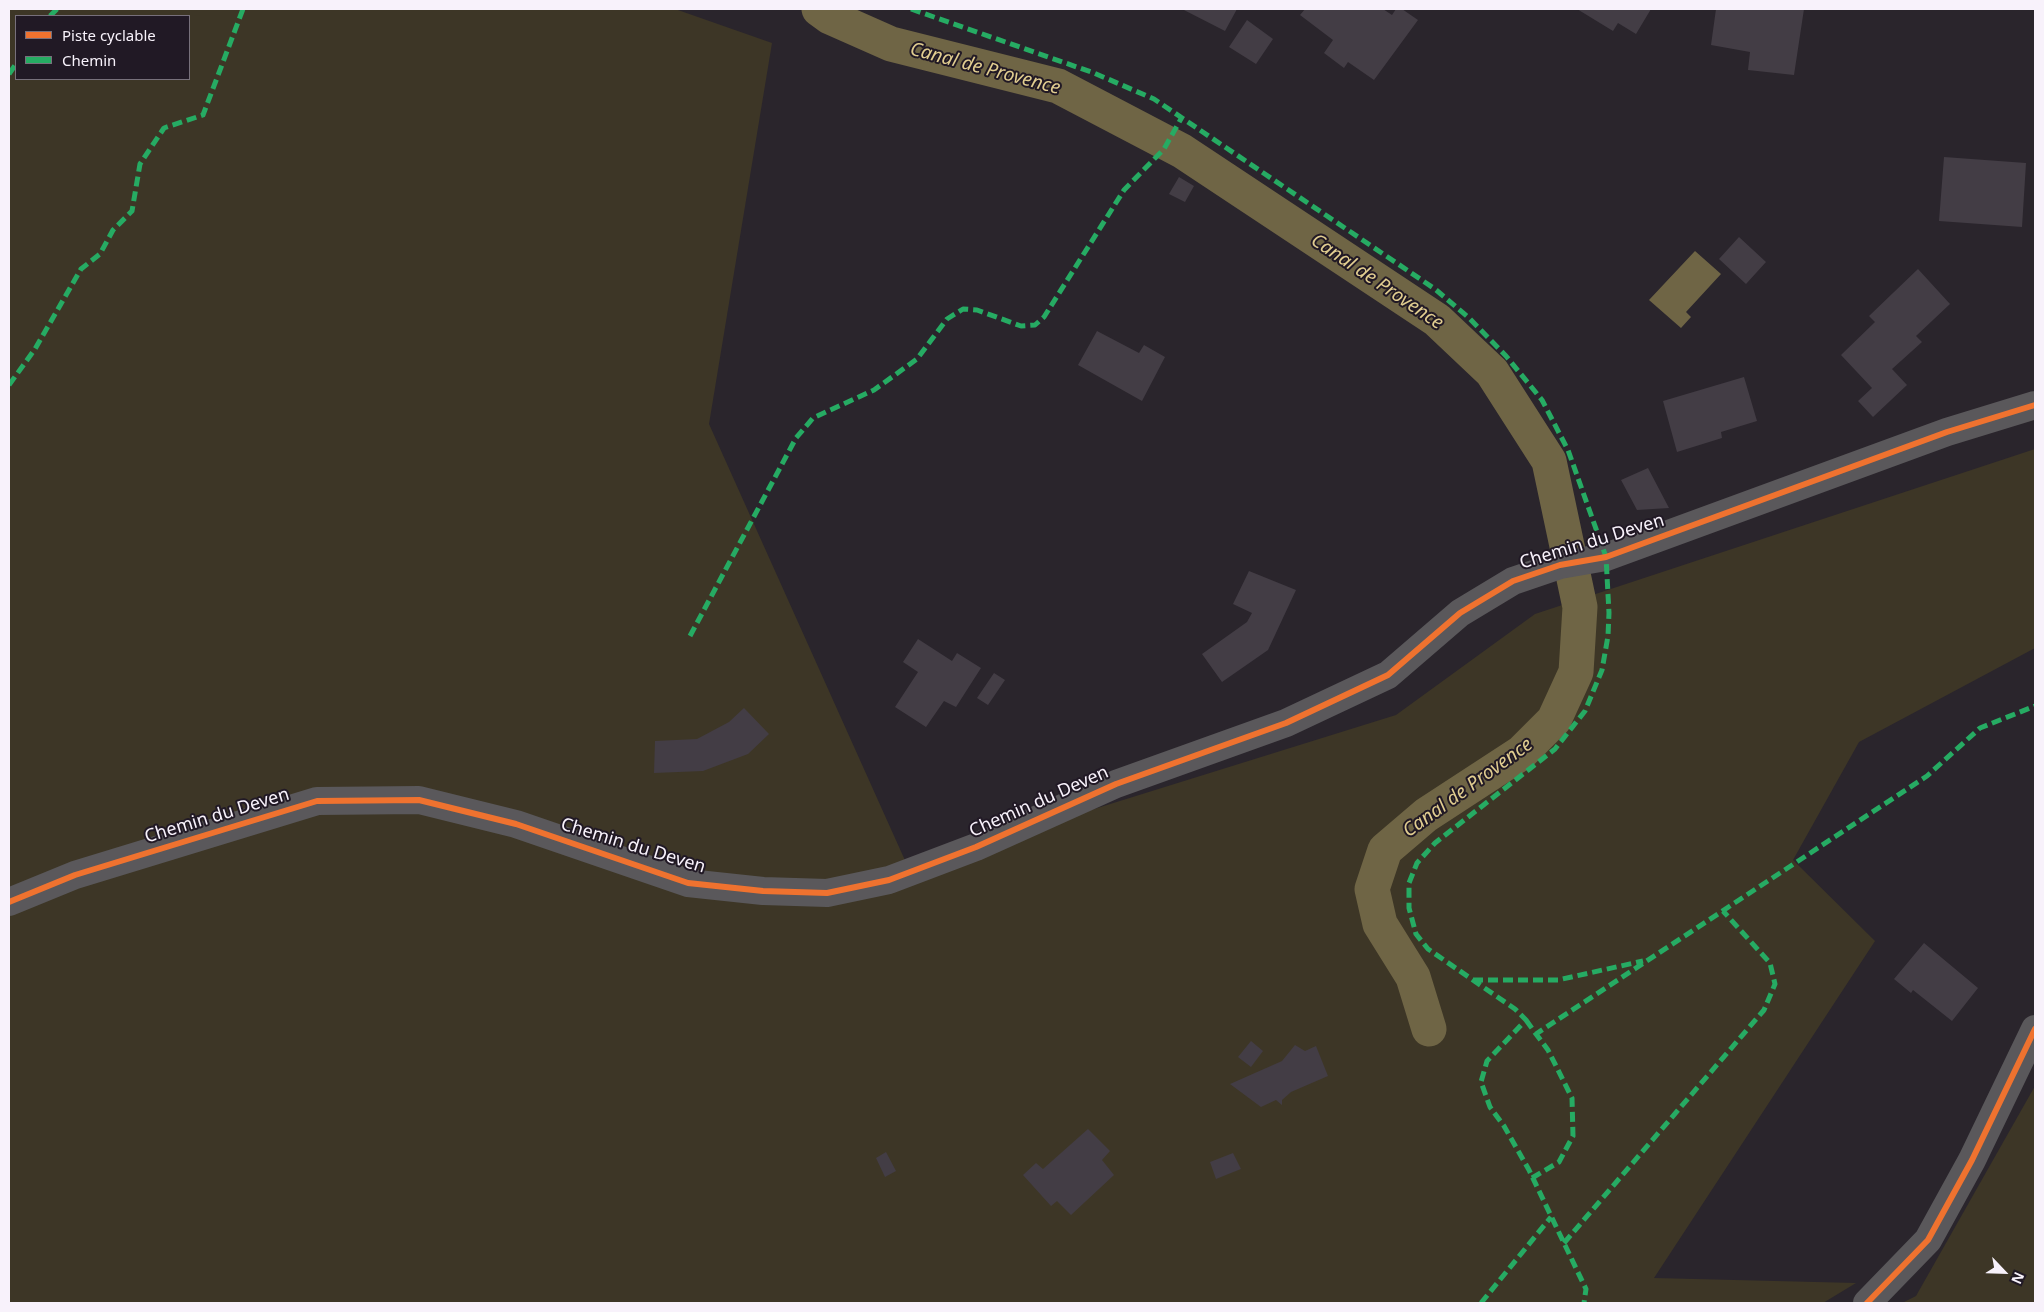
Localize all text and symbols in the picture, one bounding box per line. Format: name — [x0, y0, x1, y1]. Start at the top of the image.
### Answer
legend — [15, 15, 190, 80]
text: Piste cyclable — [62, 25, 156, 45]
water label: Canal de Provence — [907, 38, 1063, 100]
text: Chemin — [62, 50, 116, 70]
water label: Canal de Provence — [1306, 229, 1448, 335]
street label: Chemin du Deven — [1517, 510, 1667, 574]
water label: Canal de Provence — [1399, 733, 1537, 843]
street label: Chemin du Deven — [966, 762, 1112, 842]
street label: Chemin du Deven — [142, 784, 292, 848]
street label: Chemin du Deven — [558, 814, 708, 878]
north arrow — [1979, 1247, 2029, 1297]
text: N — [2007, 1269, 2029, 1287]

